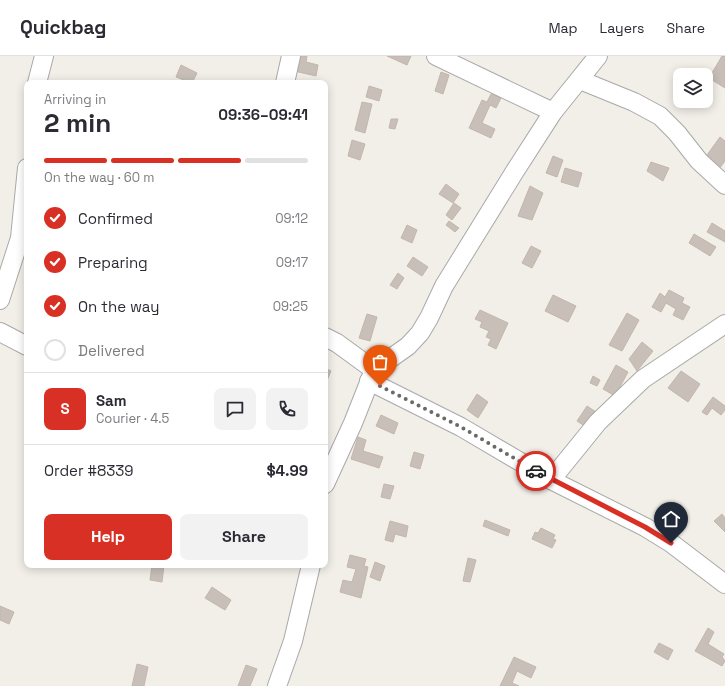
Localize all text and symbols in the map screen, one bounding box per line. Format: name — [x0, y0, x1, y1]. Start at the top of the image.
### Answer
text: Quickbag — [20, 15, 107, 40]
text: Map — [548, 19, 578, 37]
text: Layers — [600, 19, 644, 37]
text: Share — [666, 19, 705, 37]
map controls — [673, 68, 713, 108]
button: layers — [673, 68, 713, 108]
text: Arriving in — [44, 91, 106, 108]
text: 09:36–09:41 — [218, 105, 308, 124]
text: 2 min — [44, 106, 111, 140]
text: On the way · 60 m — [44, 169, 155, 186]
icon: check — [44, 207, 66, 229]
text: Confirmed — [78, 209, 153, 228]
text: 09:12 — [275, 210, 308, 227]
icon: check — [44, 251, 66, 273]
text: Preparing — [78, 253, 148, 272]
text: 09:17 — [276, 254, 308, 271]
icon: check — [44, 295, 66, 317]
text: On the way — [78, 297, 159, 316]
text: 09:25 — [273, 298, 308, 315]
text: Delivered — [78, 341, 145, 360]
pin — [363, 345, 397, 386]
icon: bag — [369, 351, 391, 373]
button: chat — [214, 388, 256, 430]
button: phone — [266, 388, 308, 430]
text: Sam — [96, 391, 127, 410]
text: S — [60, 399, 70, 418]
text: Courier · 4.5 — [96, 410, 169, 427]
courier — [516, 451, 556, 491]
icon: car — [525, 460, 547, 482]
text: Order #8339 — [44, 461, 134, 480]
text: $4.99 — [266, 461, 308, 480]
pin — [654, 502, 688, 543]
icon: home — [660, 508, 682, 530]
button: Help — [44, 514, 172, 560]
button: Share — [180, 514, 308, 560]

